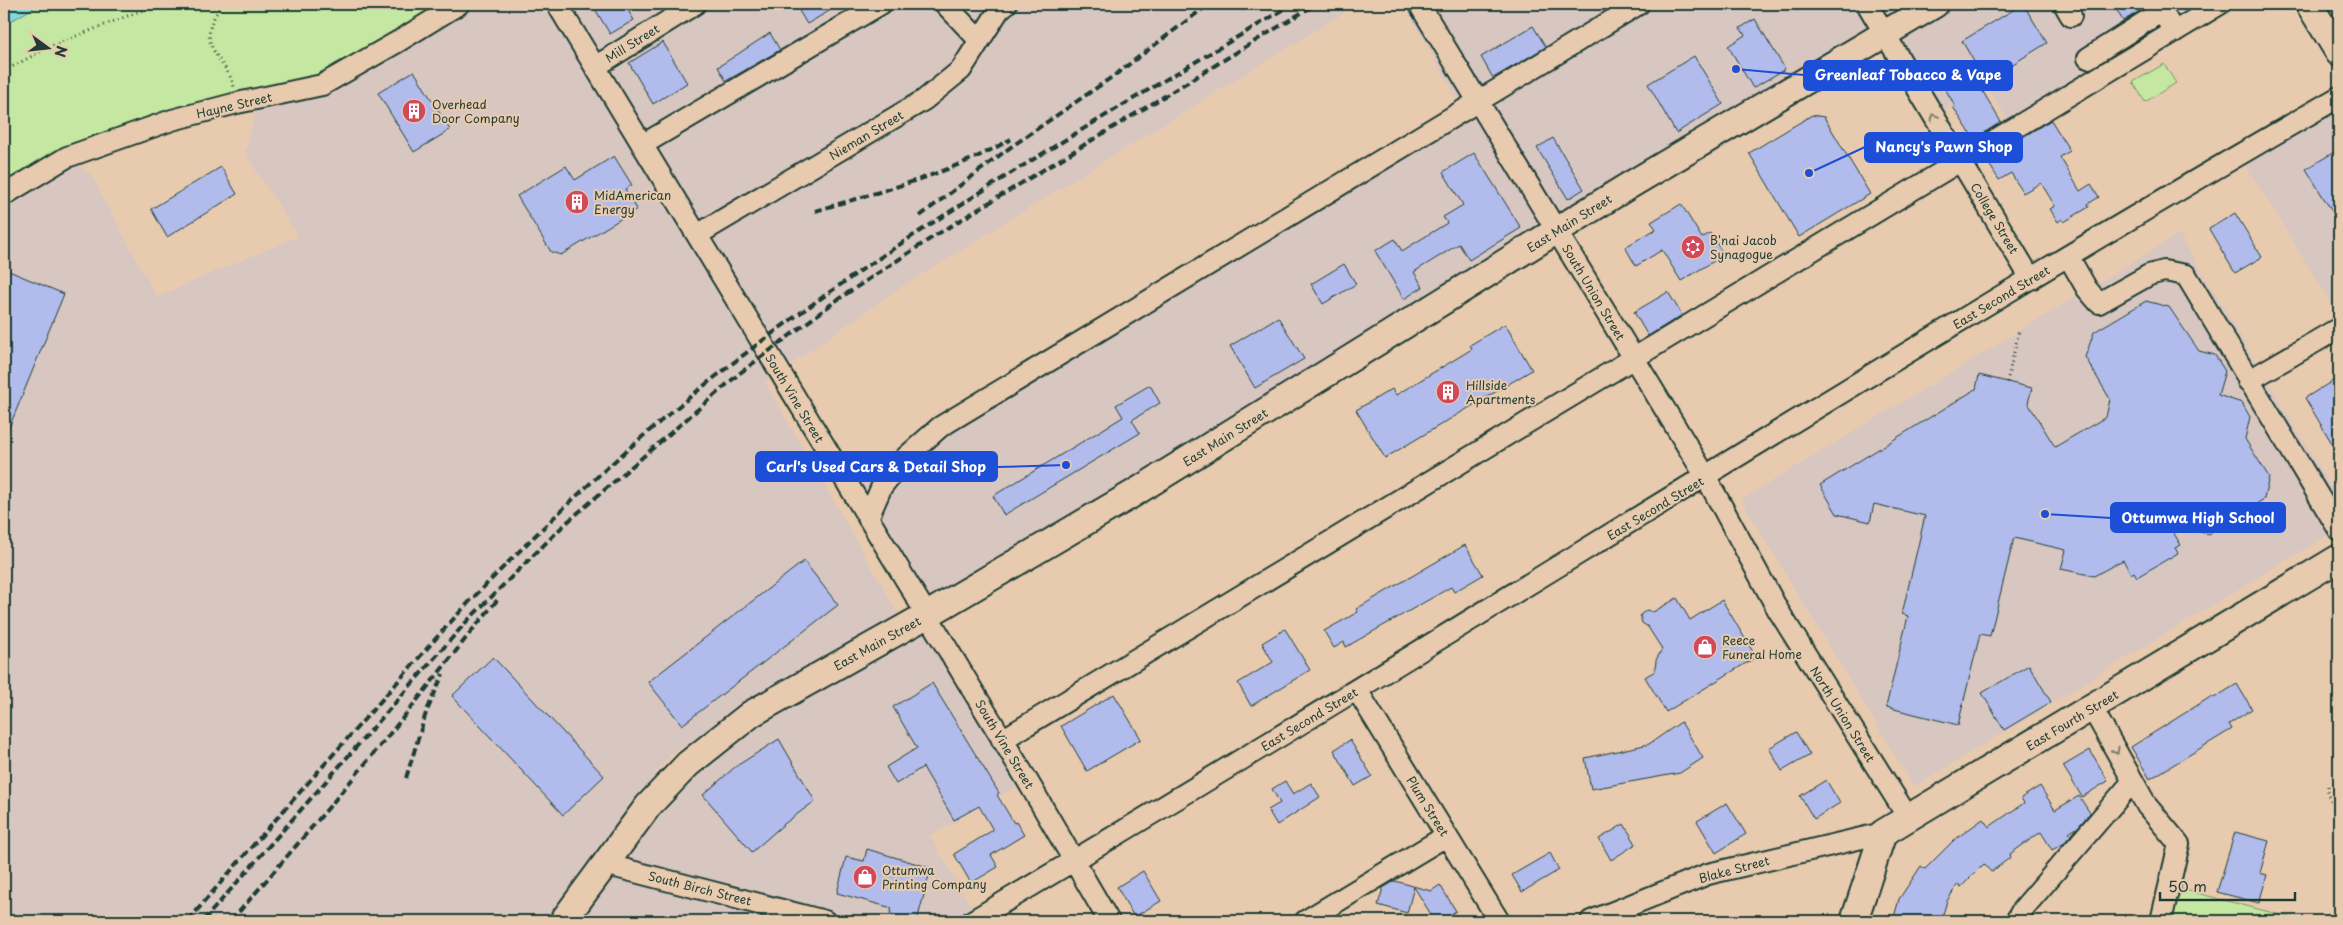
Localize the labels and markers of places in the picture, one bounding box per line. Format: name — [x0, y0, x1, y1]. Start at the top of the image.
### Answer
callout: Greenleaf Tobacco & Vape — [1804, 61, 2012, 90]
place label: Overhead Door Company — [432, 95, 520, 127]
building icon: Overhead Door Company — [401, 98, 427, 124]
callout: Nancy's Pawn Shop — [1865, 133, 2022, 162]
place label: MidAmerican Energy — [594, 186, 671, 218]
building icon: MidAmerican Energy — [564, 189, 590, 215]
place label: B'nai Jacob Synagogue — [1710, 231, 1777, 263]
synagogue icon: B'nai Jacob Synagogue — [1680, 234, 1706, 260]
place label: Hillside Apartments — [1466, 376, 1536, 408]
building icon: Hillside Apartments — [1435, 379, 1461, 405]
callout: Carl's Used Cars & Detail Shop — [756, 452, 997, 481]
callout: Ottumwa High School — [2111, 503, 2285, 532]
place label: Reece Funeral Home — [1722, 631, 1802, 663]
shop icon: Reece Funeral Home — [1692, 634, 1718, 660]
place label: Ottumwa Printing Company — [882, 861, 987, 893]
shop icon: Ottumwa Printing Company — [852, 864, 878, 890]

